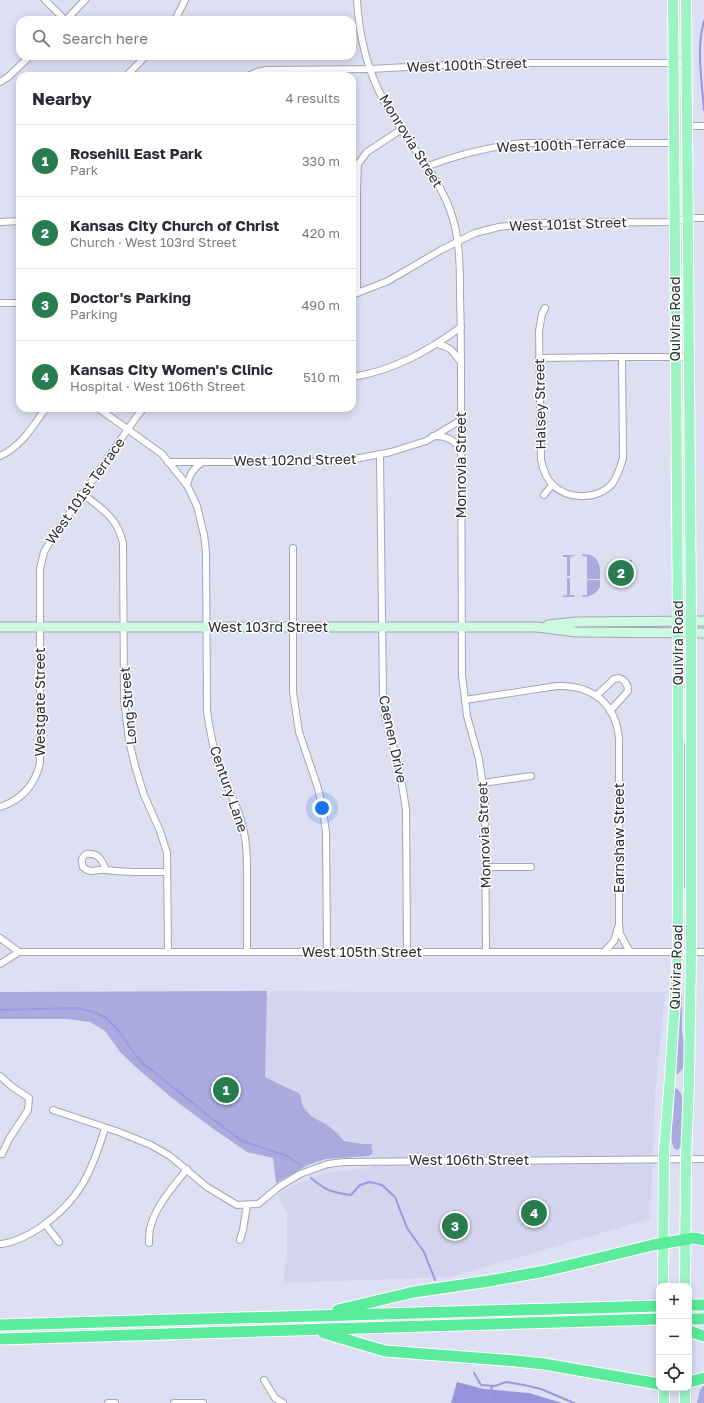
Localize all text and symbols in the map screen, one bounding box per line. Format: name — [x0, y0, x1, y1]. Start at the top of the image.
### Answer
search box — [16, 16, 356, 60]
icon: search — [30, 27, 52, 49]
text: Search here — [62, 29, 148, 47]
street label: West 100th Street — [406, 54, 528, 75]
text: Nearby — [32, 88, 92, 109]
text: 4 results — [286, 90, 340, 106]
street label: Monrovia Street — [376, 91, 447, 191]
street label: West 100th Terrace — [496, 134, 626, 155]
text: Rosehill East Park — [70, 144, 203, 162]
text: 1 — [42, 153, 48, 169]
text: 330 m — [302, 153, 340, 169]
text: Park — [70, 162, 98, 178]
street label: West 101st Street — [509, 213, 627, 234]
text: Kansas City Church of Christ — [70, 216, 279, 234]
text: 2 — [41, 225, 49, 241]
text: 420 m — [302, 225, 340, 241]
text: Church · West 103rd Street — [70, 234, 237, 250]
street label: Quivira Road — [666, 276, 683, 362]
text: Doctor's Parking — [70, 288, 191, 306]
text: 3 — [41, 297, 49, 313]
text: 490 m — [301, 297, 340, 313]
text: Parking — [70, 306, 118, 322]
street label: Halsey Street — [530, 358, 549, 450]
text: Kansas City Women's Clinic — [70, 360, 273, 378]
text: 4 — [41, 369, 49, 385]
text: 510 m — [303, 369, 340, 385]
text: Hospital · West 106th Street — [70, 378, 245, 394]
street label: Monrovia Street — [452, 412, 469, 518]
street label: West 101st Terrace — [41, 434, 128, 547]
street label: West 102nd Street — [233, 450, 357, 469]
pin: 2 — [608, 558, 634, 588]
street label: Quivira Road — [669, 600, 686, 686]
street label: West 103rd Street — [208, 618, 328, 635]
street label: Westgate Street — [31, 647, 48, 757]
street label: Long Street — [116, 666, 139, 746]
street label: Caenen Drive — [376, 694, 411, 784]
street label: Century Lane — [207, 743, 252, 834]
street label: Monrovia Street — [473, 781, 494, 889]
street label: Earnshaw Street — [610, 783, 627, 893]
your location — [312, 798, 332, 818]
street label: Quivira Road — [666, 924, 685, 1010]
street label: West 105th Street — [302, 943, 422, 960]
pin: 1 — [213, 1075, 239, 1105]
street label: West 106th Street — [409, 1151, 529, 1168]
pin: 4 — [521, 1198, 547, 1228]
pin: 3 — [442, 1211, 468, 1241]
map controls — [656, 1283, 692, 1391]
button: + — [656, 1283, 692, 1319]
button: − — [656, 1319, 692, 1355]
button: locate — [656, 1355, 692, 1391]

